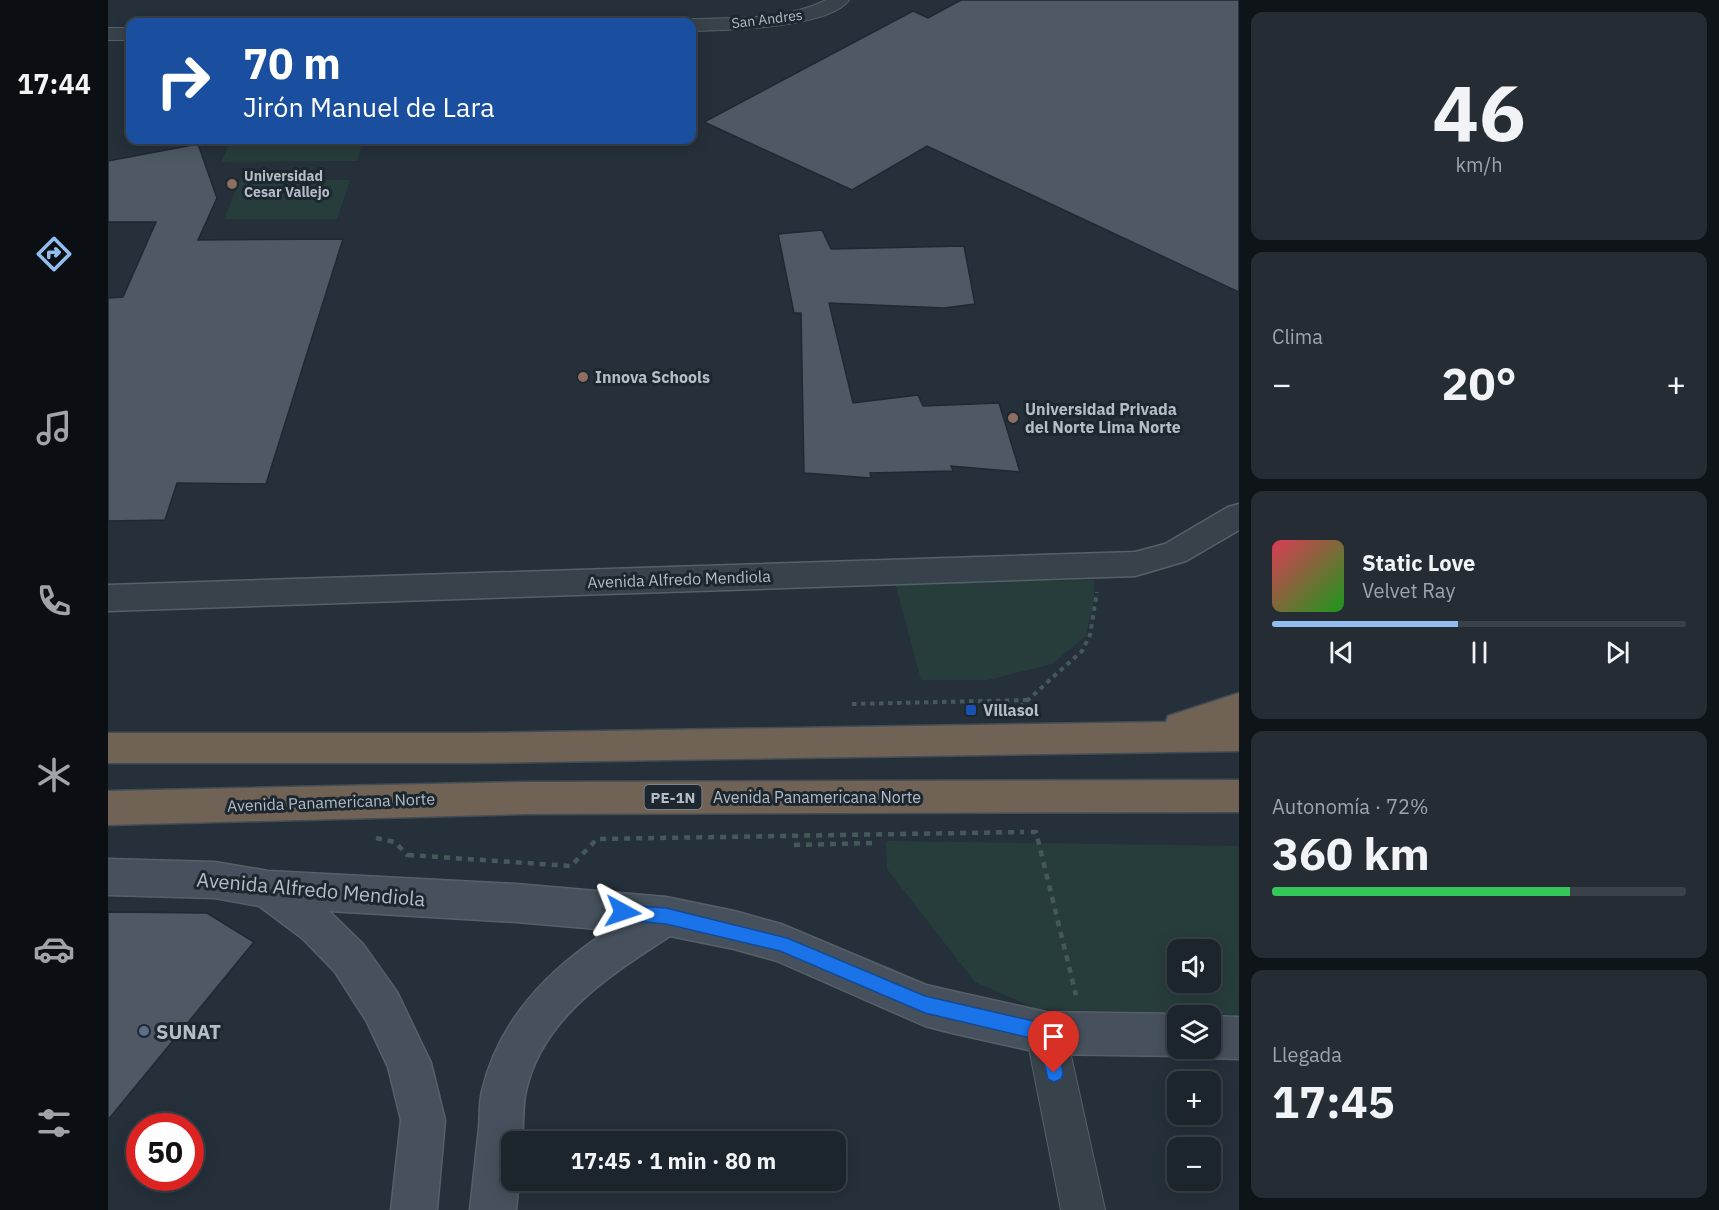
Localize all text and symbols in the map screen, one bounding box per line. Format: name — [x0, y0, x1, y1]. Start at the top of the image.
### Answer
street label: San Andres — [730, 6, 804, 32]
text: 70 m — [243, 36, 341, 91]
icon: right — [144, 42, 222, 120]
text: 46 — [1432, 61, 1526, 162]
text: 17:44 — [17, 66, 91, 101]
text: Jirón Manuel de Lara — [243, 89, 495, 124]
text: km/h — [1455, 151, 1503, 178]
place label: Universidad Cesar Vallejo — [244, 167, 330, 201]
marker: Universidad Cesar Vallejo — [225, 177, 239, 191]
icon: directions — [33, 233, 75, 275]
text: Clima — [1272, 323, 1323, 350]
text: 20° — [1441, 354, 1517, 412]
text: − — [1272, 362, 1292, 405]
text: + — [1666, 362, 1686, 405]
place label: Innova Schools — [595, 367, 710, 387]
marker: Innova Schools — [576, 370, 590, 384]
place label: Universidad Privada del Norte Lima Norte — [1025, 399, 1181, 437]
icon: music — [33, 407, 75, 449]
marker: Universidad Privada del Norte Lima Norte — [1006, 411, 1020, 425]
text: Static Love — [1362, 548, 1475, 577]
street label: Avenida Alfredo Mendiola — [587, 566, 772, 592]
text: Velvet Ray — [1362, 577, 1455, 604]
icon: phone — [33, 580, 75, 622]
icon: previous — [1325, 636, 1358, 669]
icon: pause — [1463, 636, 1496, 669]
icon: next — [1601, 636, 1634, 669]
place label: Villasol — [983, 700, 1039, 720]
marker: Villasol — [964, 703, 978, 717]
icon: climate — [33, 754, 75, 796]
road number: PE-1N — [644, 785, 702, 809]
street label: Avenida Panamericana Norte — [713, 787, 921, 807]
street label: Avenida Panamericana Norte — [227, 788, 436, 816]
text: Autonomía · 72% — [1272, 793, 1429, 820]
text: 360 km — [1272, 824, 1430, 882]
street label: Avenida Alfredo Mendiola — [196, 866, 427, 912]
position arrow — [591, 880, 655, 944]
icon: car — [33, 928, 75, 970]
map controls — [1167, 939, 1221, 1191]
button: sound — [1167, 939, 1221, 993]
button: layers — [1167, 1005, 1221, 1059]
pin — [1028, 1011, 1079, 1073]
place label: SUNAT — [156, 1018, 221, 1045]
icon: arrive — [1037, 1020, 1070, 1053]
marker: SUNAT — [137, 1024, 151, 1038]
text: Llegada — [1272, 1041, 1342, 1068]
button: + — [1167, 1071, 1221, 1125]
text: 17:45 — [1272, 1072, 1395, 1130]
icon: filters — [33, 1102, 75, 1144]
speed limit sign: 50 — [126, 1113, 204, 1191]
button: − — [1167, 1137, 1221, 1191]
text: 17:45 · 1 min · 80 m — [571, 1146, 776, 1175]

